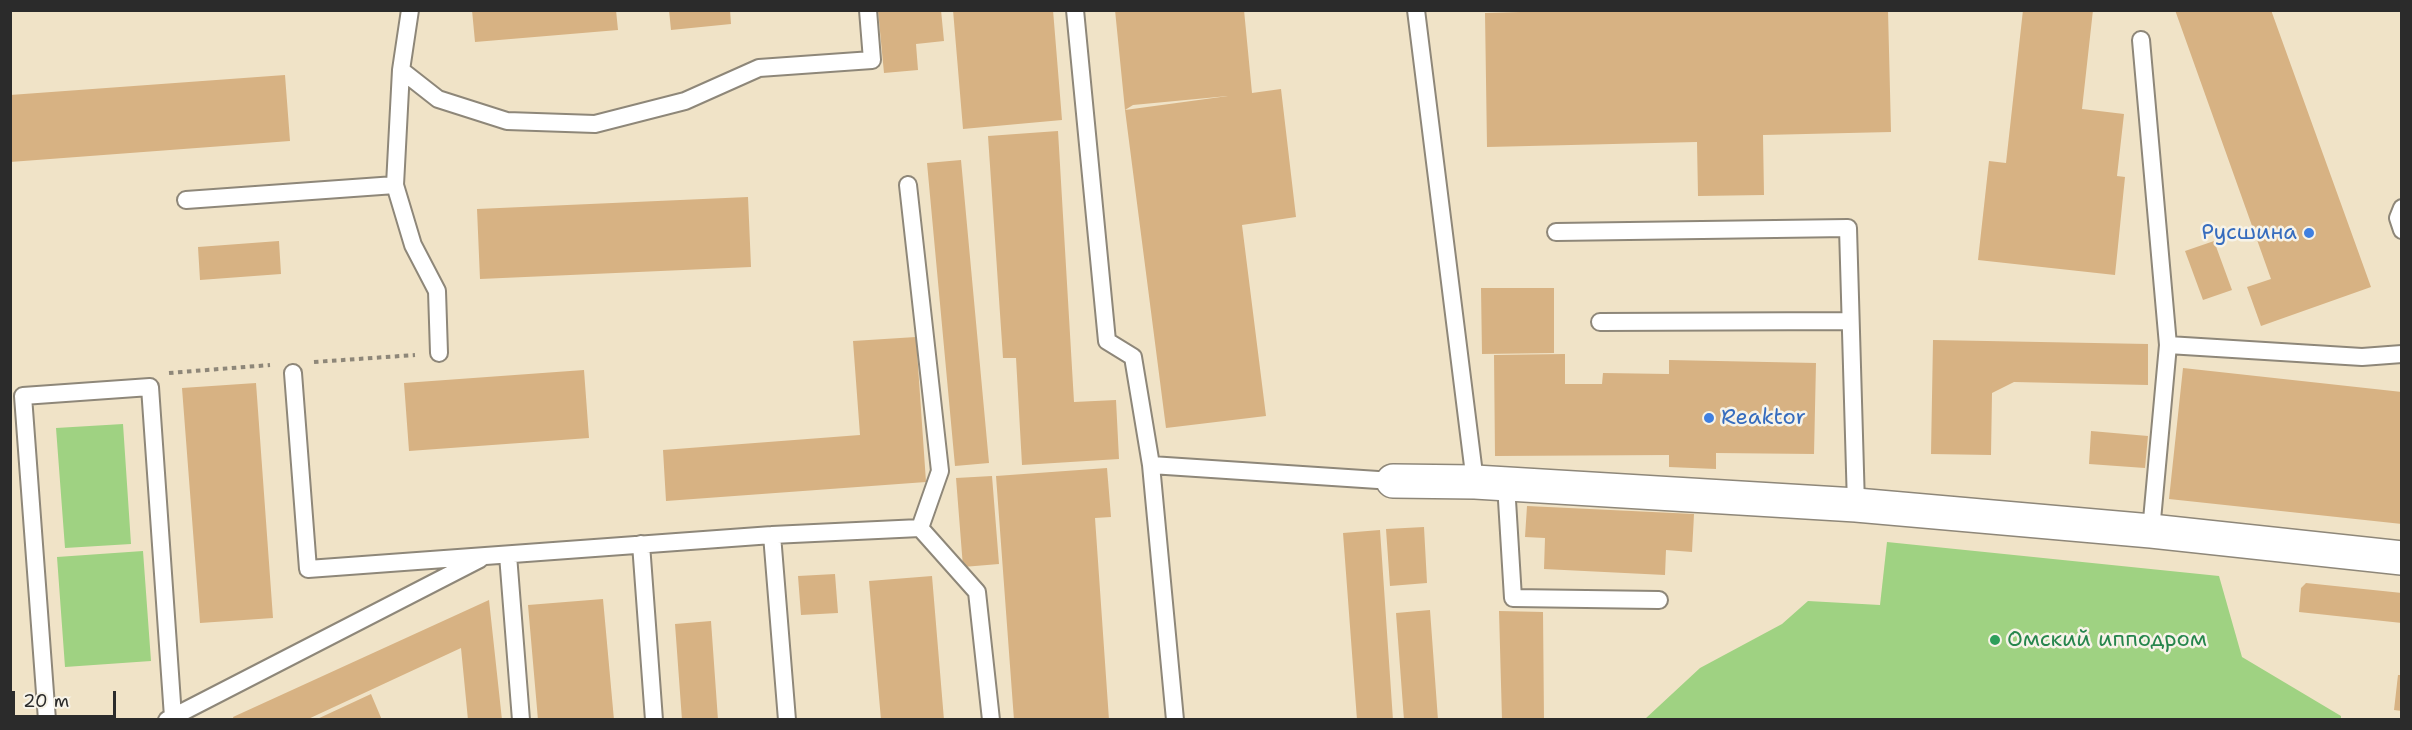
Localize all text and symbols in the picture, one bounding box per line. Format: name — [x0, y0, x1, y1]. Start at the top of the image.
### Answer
place label: Русшина — [2201, 220, 2297, 246]
marker: Русшина — [2302, 226, 2316, 240]
place label: Reaktor — [1721, 405, 1806, 431]
marker: Reaktor — [1702, 411, 1716, 425]
place label: Омский ипподром — [2007, 627, 2207, 653]
marker: Омский ипподром — [1988, 633, 2002, 647]
scale bar — [15, 679, 118, 717]
text: 20 m — [23, 689, 69, 713]

